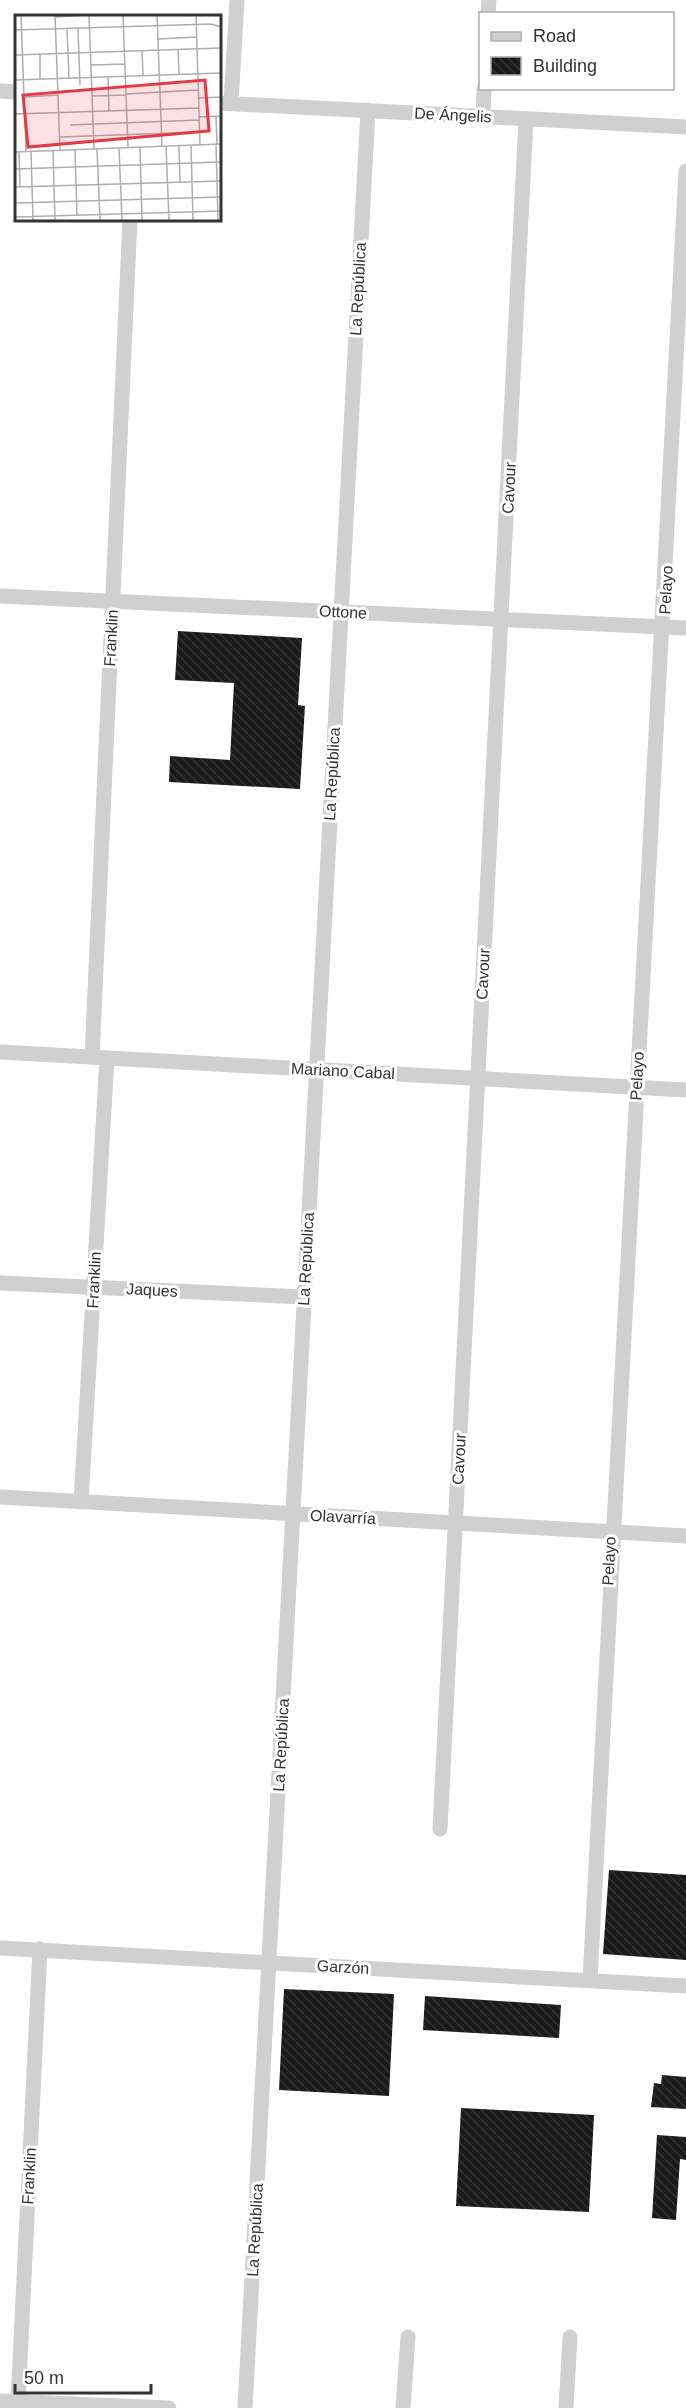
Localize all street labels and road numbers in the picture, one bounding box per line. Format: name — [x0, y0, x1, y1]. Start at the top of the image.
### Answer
street label: De Ángelis — [414, 103, 492, 126]
street label: La República — [347, 242, 369, 336]
street label: Cavour — [499, 461, 519, 514]
street label: Pelayo — [656, 565, 676, 615]
street label: Ottone — [319, 602, 368, 622]
street label: Franklin — [101, 609, 121, 667]
street label: La República — [321, 727, 343, 821]
street label: Cavour — [473, 947, 493, 1000]
street label: Pelayo — [627, 1051, 647, 1101]
street label: Mariano Cabal — [291, 1060, 395, 1082]
street label: La República — [295, 1212, 317, 1306]
street label: Franklin — [84, 1251, 104, 1309]
street label: Jaques — [126, 1280, 178, 1300]
street label: Cavour — [449, 1432, 469, 1485]
street label: Olavarría — [310, 1507, 376, 1527]
street label: Pelayo — [599, 1536, 619, 1586]
street label: La República — [270, 1698, 292, 1792]
street label: Garzón — [316, 1957, 370, 1977]
street label: Franklin — [19, 2147, 39, 2205]
street label: La República — [244, 2183, 266, 2277]

